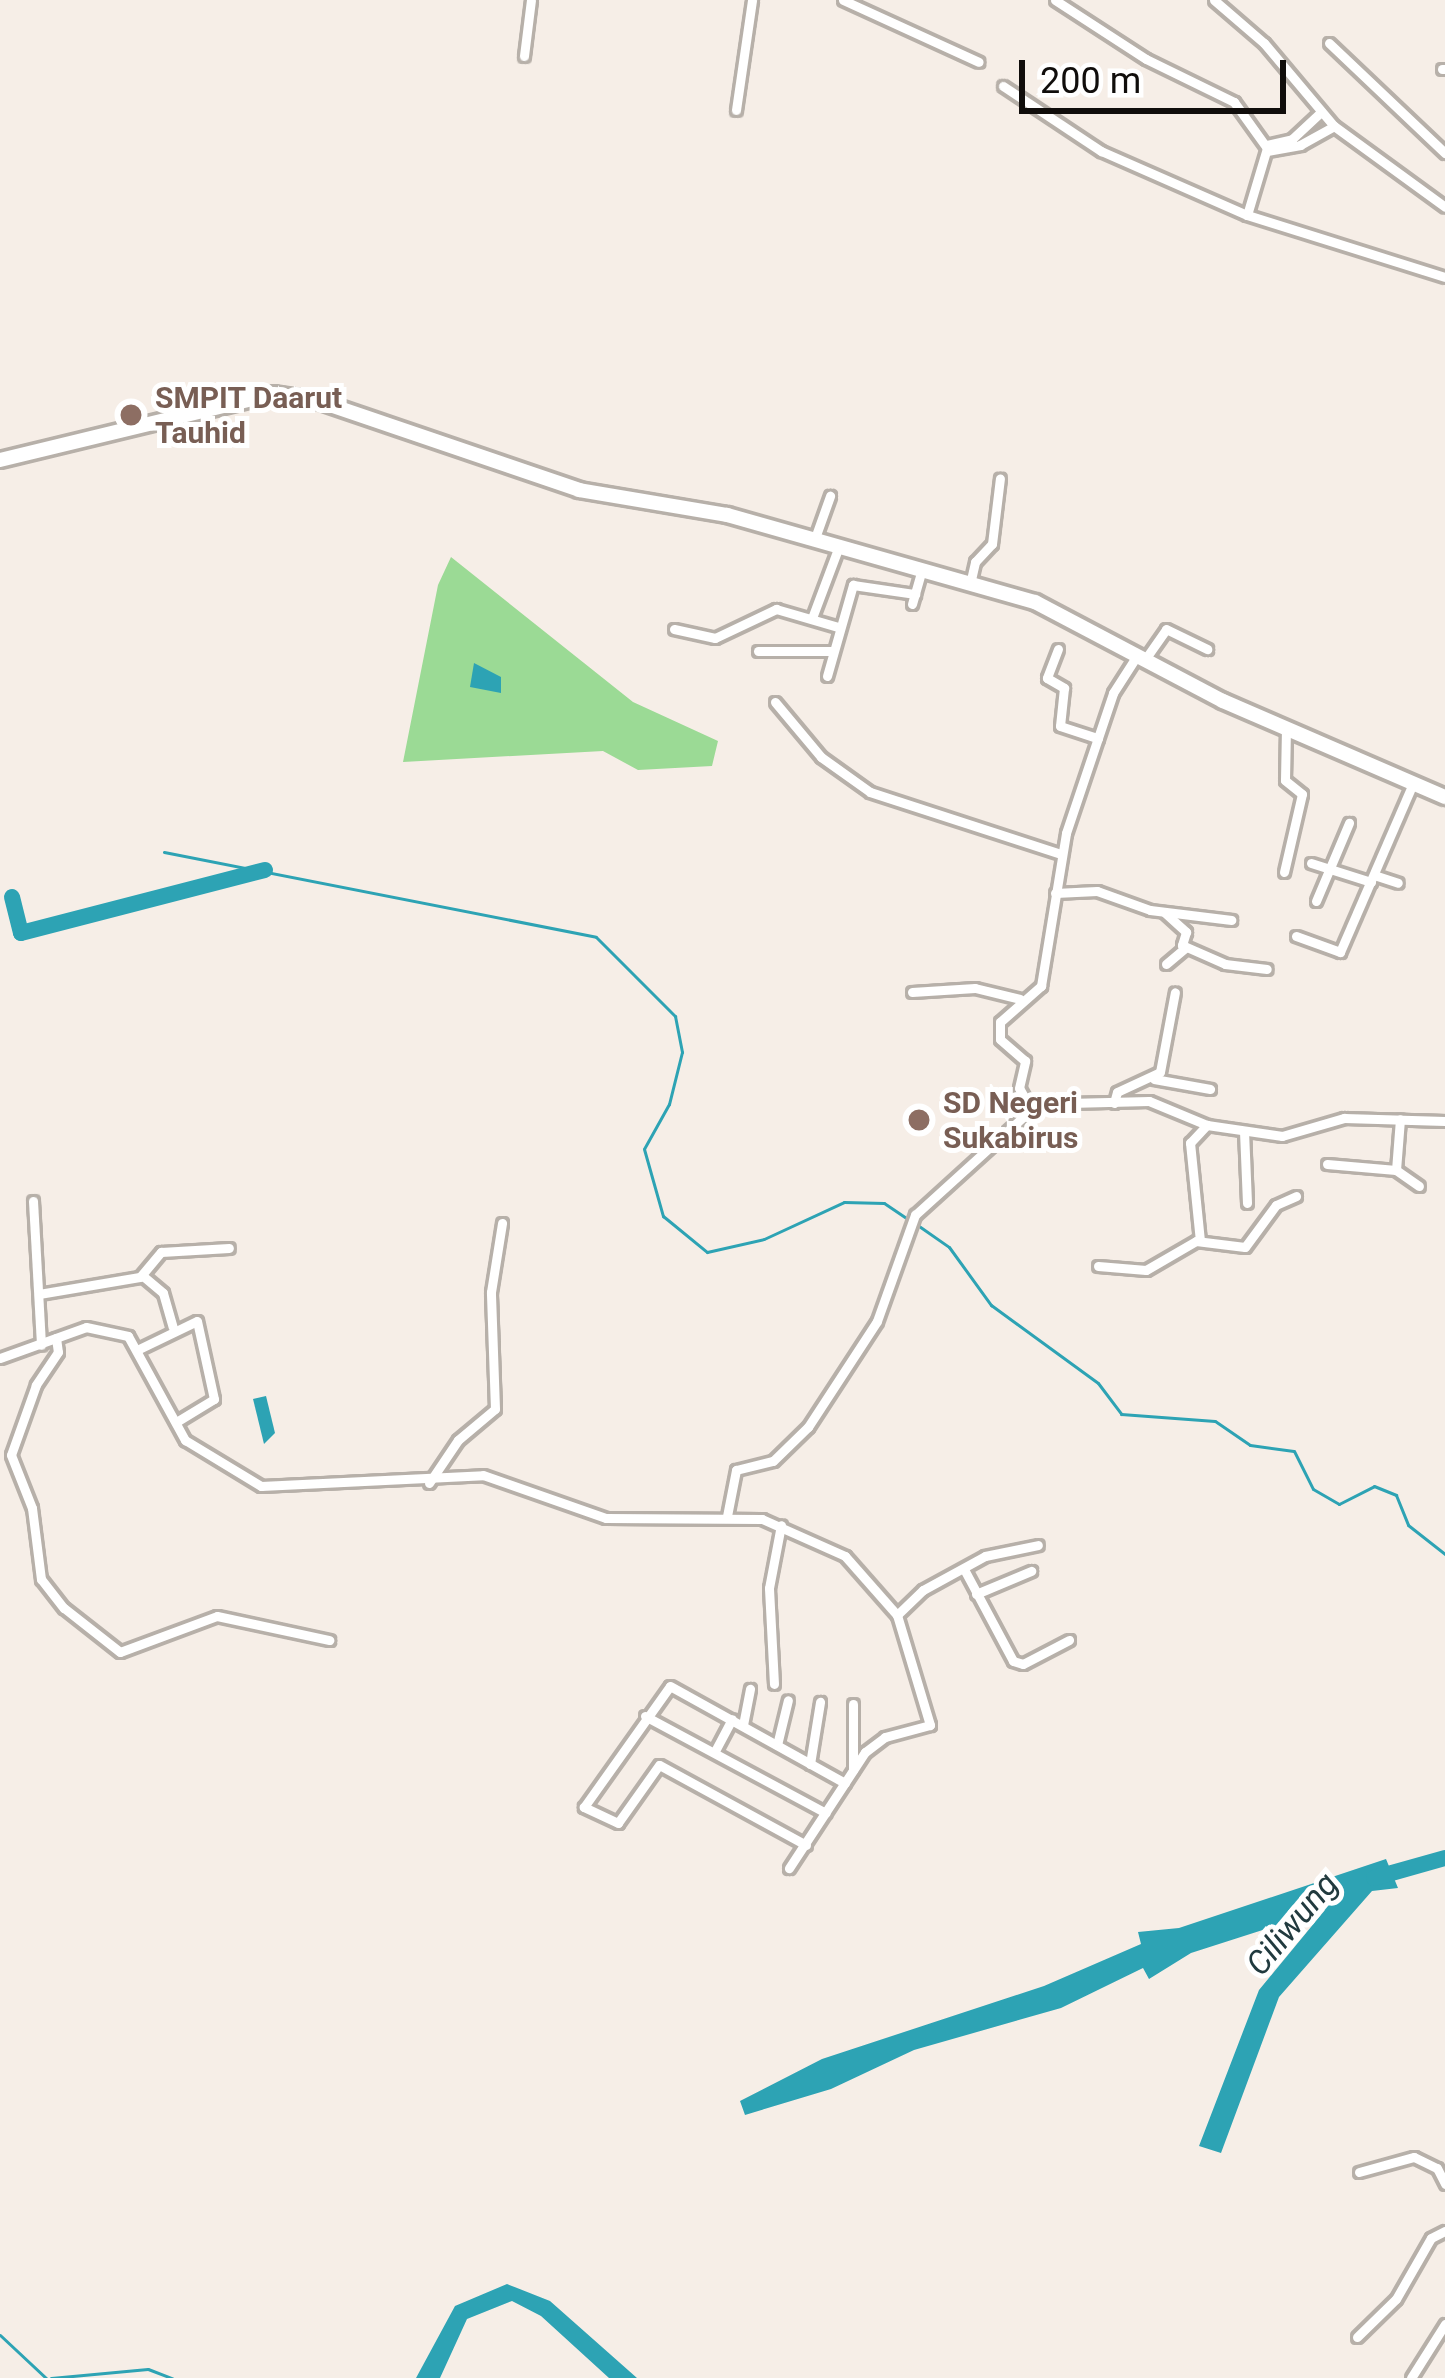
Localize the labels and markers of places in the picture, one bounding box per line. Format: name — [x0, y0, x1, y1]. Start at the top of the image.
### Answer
place label: SMPIT Daarut Tauhid — [155, 380, 343, 450]
marker: SMPIT Daarut Tauhid — [118, 402, 144, 428]
place label: SD Negeri Sukabirus — [943, 1085, 1078, 1156]
marker: SD Negeri Sukabirus — [906, 1107, 932, 1133]

